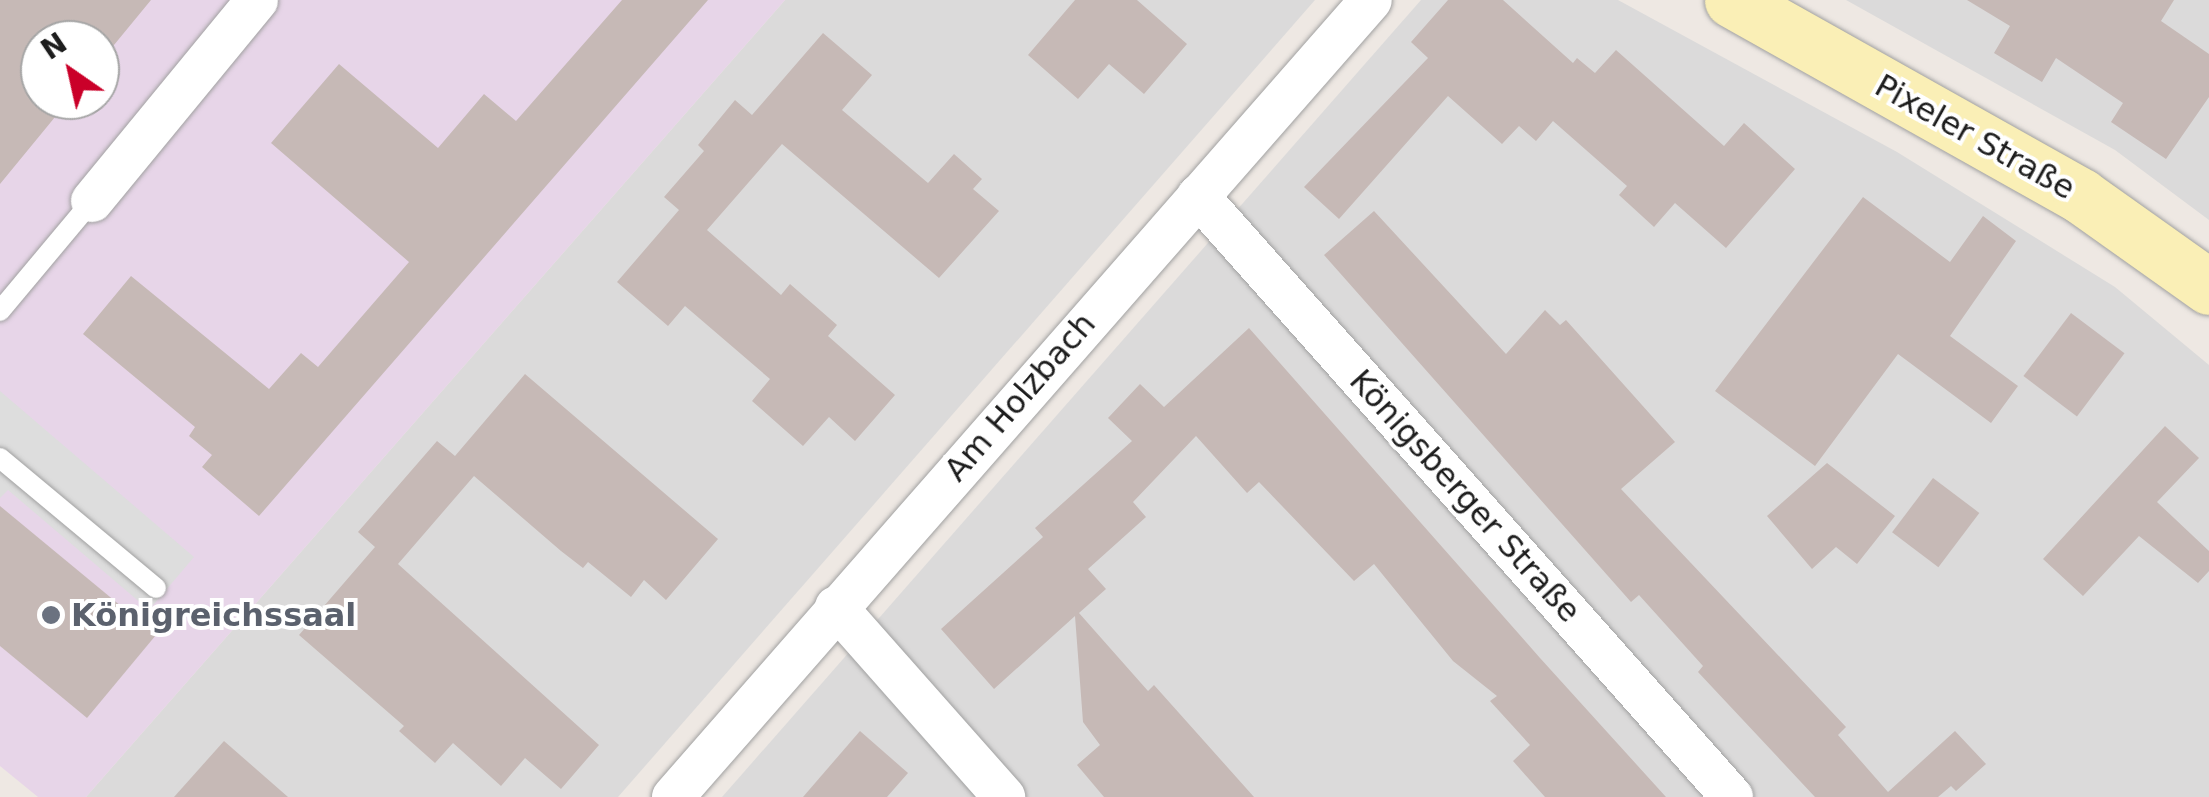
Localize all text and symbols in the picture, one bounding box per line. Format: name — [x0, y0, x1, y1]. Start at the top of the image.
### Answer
north arrow — [20, 20, 120, 120]
text: N — [35, 26, 73, 67]
street label: Pixeler Straße — [1868, 66, 2082, 208]
street label: Am Holzbach — [937, 305, 1103, 489]
street label: Königsberger Straße — [1341, 362, 1589, 630]
place label: Königreichssaal — [71, 596, 356, 634]
marker: Königreichssaal — [40, 604, 62, 626]

